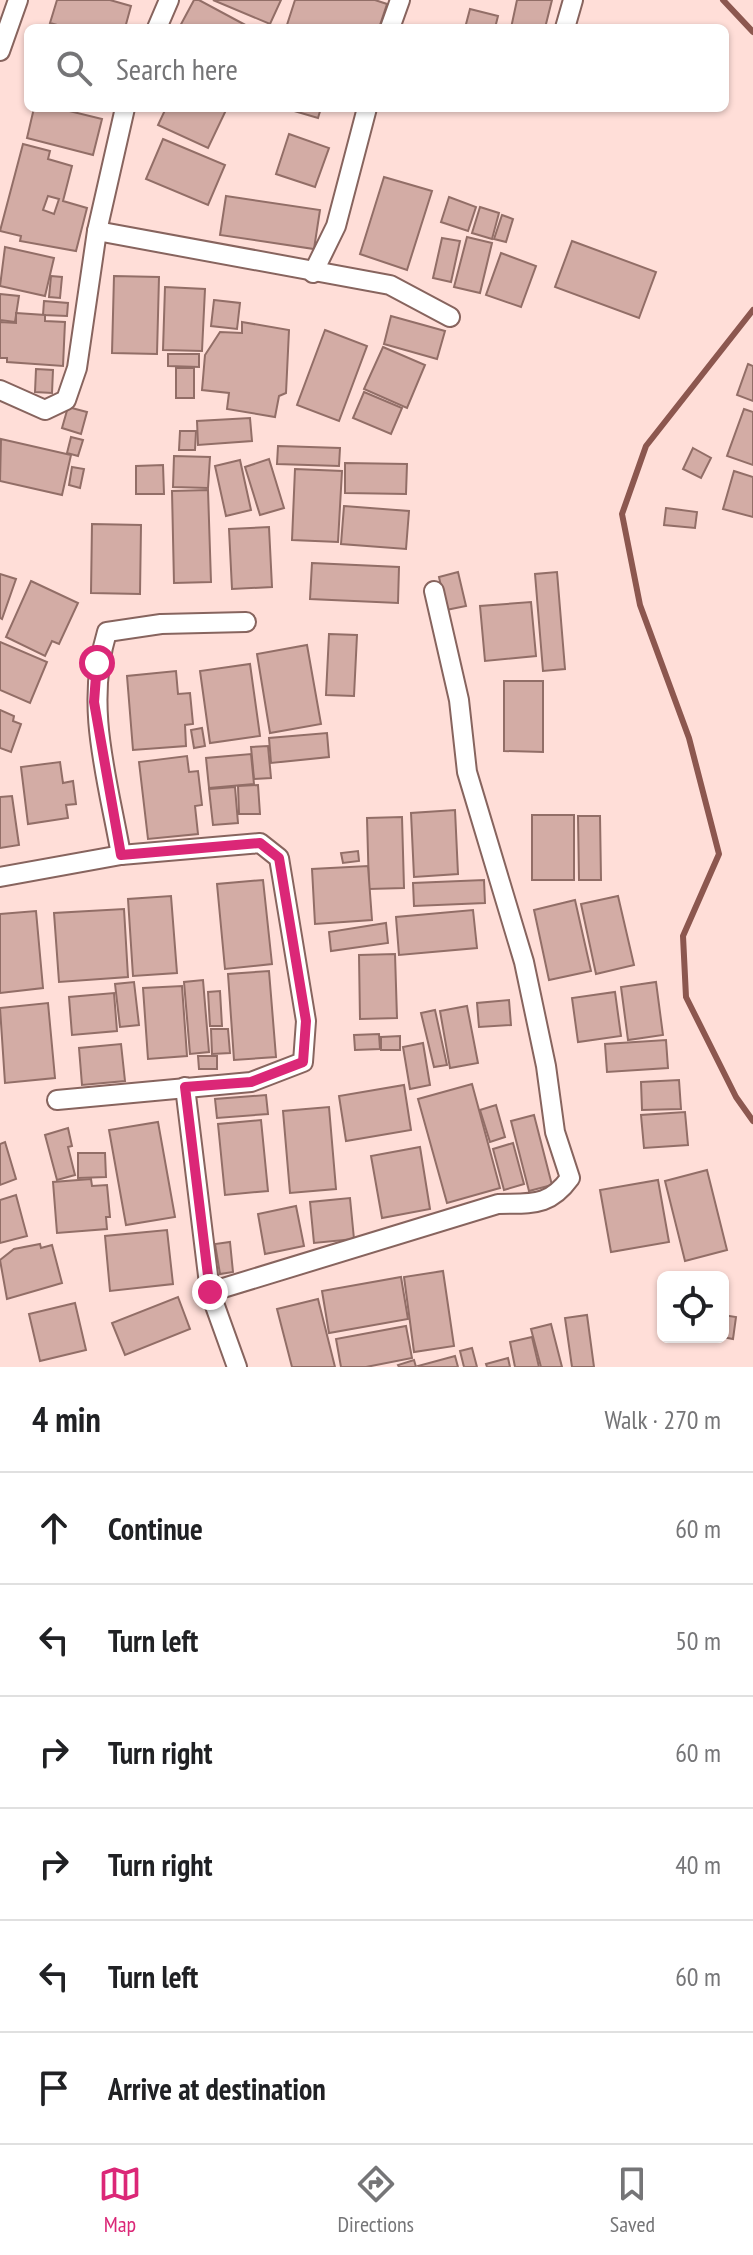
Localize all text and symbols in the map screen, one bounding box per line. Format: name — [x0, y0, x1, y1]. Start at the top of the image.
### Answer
search box — [24, 24, 729, 112]
icon: search — [52, 46, 96, 90]
text: Search here — [116, 49, 238, 88]
route start — [79, 645, 115, 681]
map controls — [657, 1271, 729, 1343]
button: locate — [657, 1271, 729, 1343]
route end — [192, 1274, 228, 1310]
text: 4 min — [32, 1397, 101, 1441]
text: Walk · 270 m — [604, 1403, 721, 1436]
icon: ahead — [32, 1506, 76, 1550]
text: Continue — [108, 1509, 203, 1548]
text: 60 m — [675, 1512, 721, 1545]
icon: left — [32, 1618, 76, 1662]
text: Turn left — [108, 1621, 198, 1660]
text: 50 m — [675, 1624, 721, 1657]
icon: right — [32, 1730, 76, 1774]
text: Turn right — [108, 1733, 212, 1772]
text: 60 m — [675, 1736, 721, 1769]
icon: right — [32, 1842, 76, 1886]
text: Turn right — [108, 1845, 212, 1884]
text: 40 m — [675, 1848, 721, 1881]
icon: left — [32, 1954, 76, 1998]
text: Turn left — [108, 1957, 198, 1996]
text: 60 m — [675, 1960, 721, 1993]
icon: arrive — [32, 2066, 76, 2110]
text: Arrive at destination — [108, 2069, 326, 2108]
tab: Map — [98, 2162, 142, 2238]
tab: Directions — [338, 2162, 414, 2238]
tab: Saved — [610, 2162, 655, 2238]

